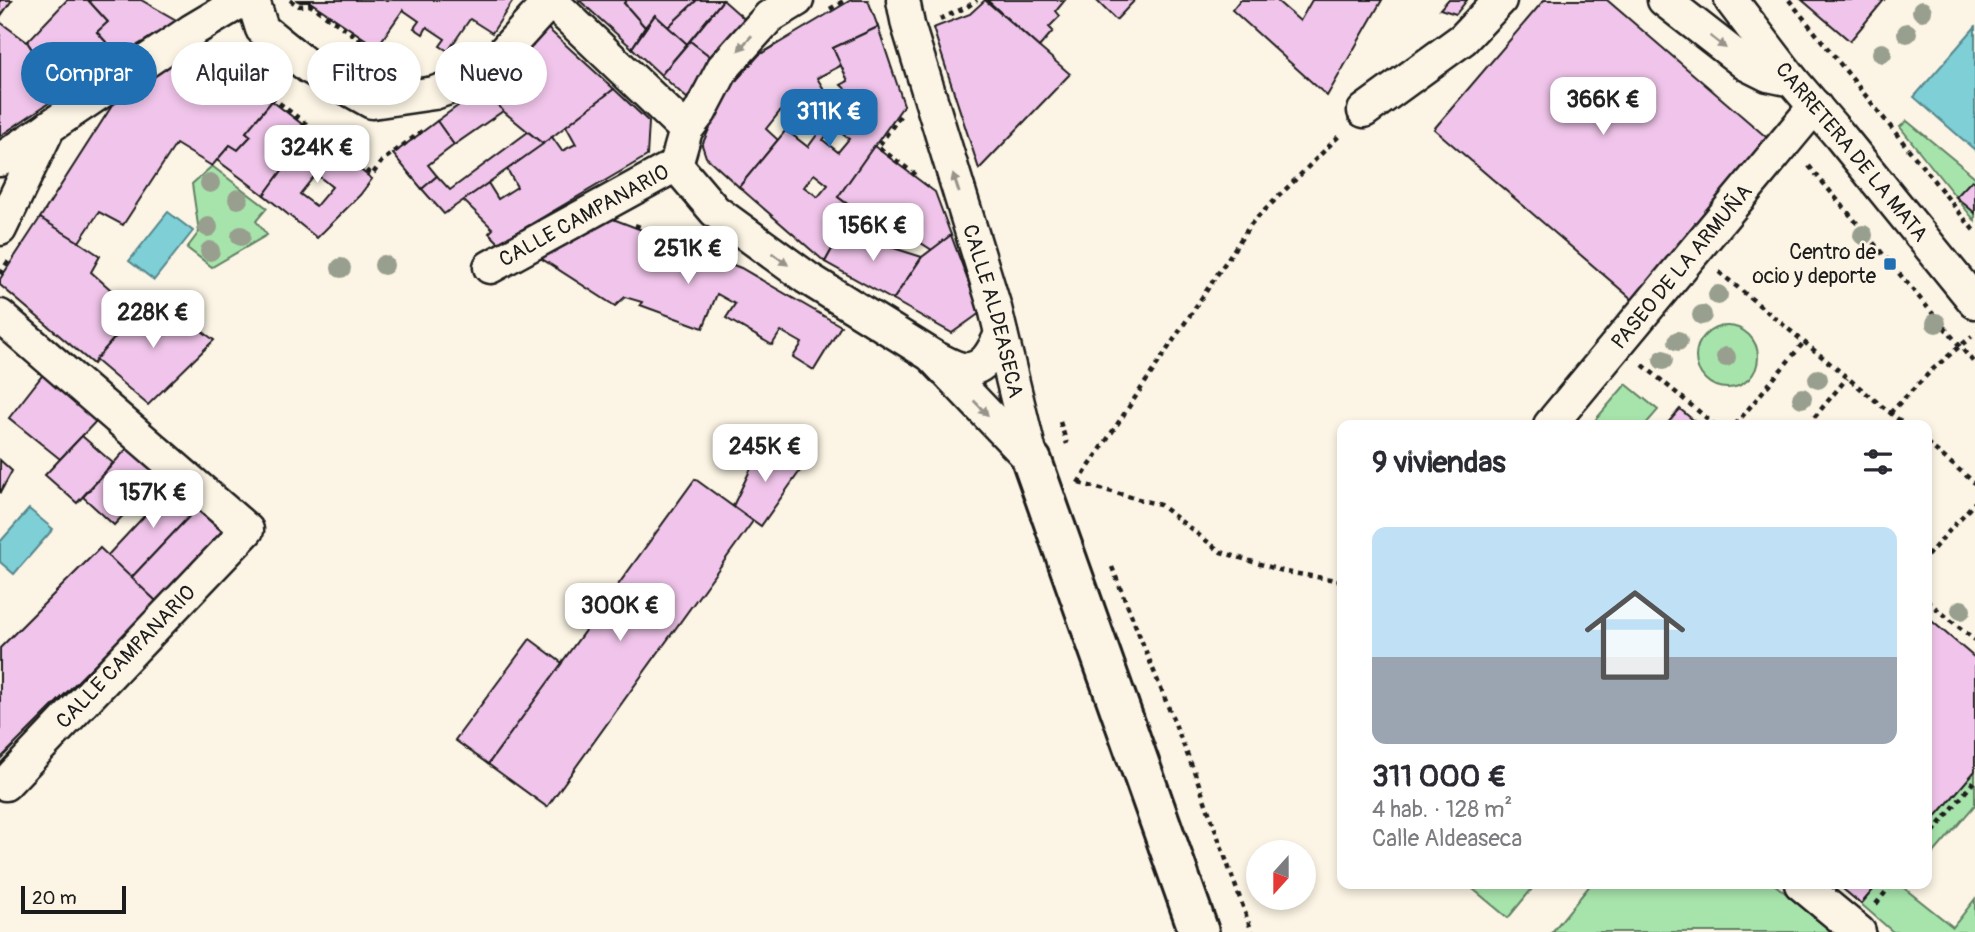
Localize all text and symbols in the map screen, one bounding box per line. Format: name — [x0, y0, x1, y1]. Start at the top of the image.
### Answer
one-way arrow — [737, 34, 753, 52]
one-way arrow — [1709, 34, 1727, 49]
chip: Comprar — [21, 42, 157, 105]
chip: Alquilar — [171, 42, 293, 105]
chip: Filtros — [307, 42, 421, 105]
chip: Nuevo — [435, 42, 547, 105]
street label: CARRETERA DE LA MATA — [1770, 57, 1934, 247]
pin: 366K € — [1546, 78, 1660, 137]
text: 366K € — [1566, 85, 1640, 114]
pin: 311K € — [772, 90, 886, 149]
text: 311K € — [797, 97, 861, 126]
pin: 324K € — [260, 125, 374, 185]
text: 324K € — [280, 133, 354, 162]
street label: CALLE CAMPANARIO — [494, 158, 674, 273]
one-way arrow — [951, 172, 961, 193]
street label: PASEO DE LA ARMUÑA — [1605, 178, 1758, 355]
pin: 156K € — [816, 204, 930, 263]
text: 156K € — [839, 211, 907, 240]
street label: CALLE ALDEASECA — [957, 221, 1030, 400]
pin: 251K € — [631, 226, 745, 286]
text: 251K € — [654, 234, 722, 263]
place label: Centro de ocio y deporte — [1753, 239, 1877, 290]
one-way arrow — [771, 252, 790, 266]
marker: Centro de ocio y deporte — [1882, 256, 1898, 272]
pin: 228K € — [96, 290, 210, 350]
text: 228K € — [117, 298, 189, 327]
one-way arrow — [973, 399, 989, 416]
pin: 245K € — [708, 424, 822, 484]
text: 245K € — [729, 432, 801, 461]
icon: filters — [1859, 443, 1897, 481]
text: 9 viviendas — [1372, 444, 1506, 481]
pin: 157K € — [96, 470, 210, 530]
text: 157K € — [119, 478, 187, 507]
icon: home — [1572, 572, 1698, 698]
street label: CALLE CAMPANARIO — [50, 579, 202, 735]
pin: 300K € — [563, 584, 677, 643]
text: 300K € — [581, 591, 659, 620]
text: 311 000 € — [1372, 758, 1507, 795]
text: 4 hab. · 128 m² — [1372, 795, 1512, 824]
text: Calle Aldeaseca — [1372, 824, 1522, 853]
north arrow — [1246, 840, 1316, 910]
map controls — [1246, 840, 1316, 910]
scale bar — [21, 883, 126, 915]
text: 20 m — [32, 886, 77, 910]

